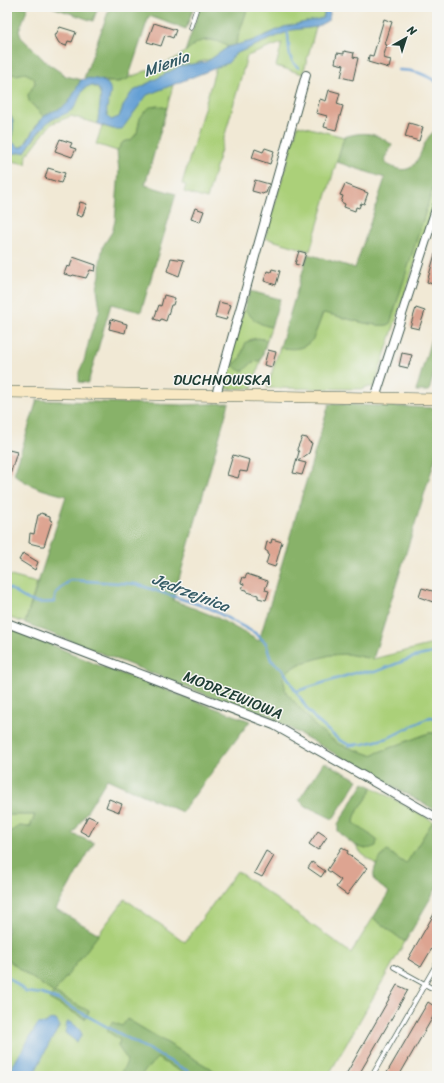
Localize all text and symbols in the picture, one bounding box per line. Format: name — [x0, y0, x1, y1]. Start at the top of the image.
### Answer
north arrow — [386, 18, 426, 58]
text: N — [402, 20, 421, 41]
water label: Mienia — [139, 41, 195, 85]
street label: DUCHNOWSKA — [173, 367, 271, 393]
water label: Jędrzejnica — [148, 564, 236, 621]
street label: MODRZEWIOWA — [179, 663, 287, 727]

